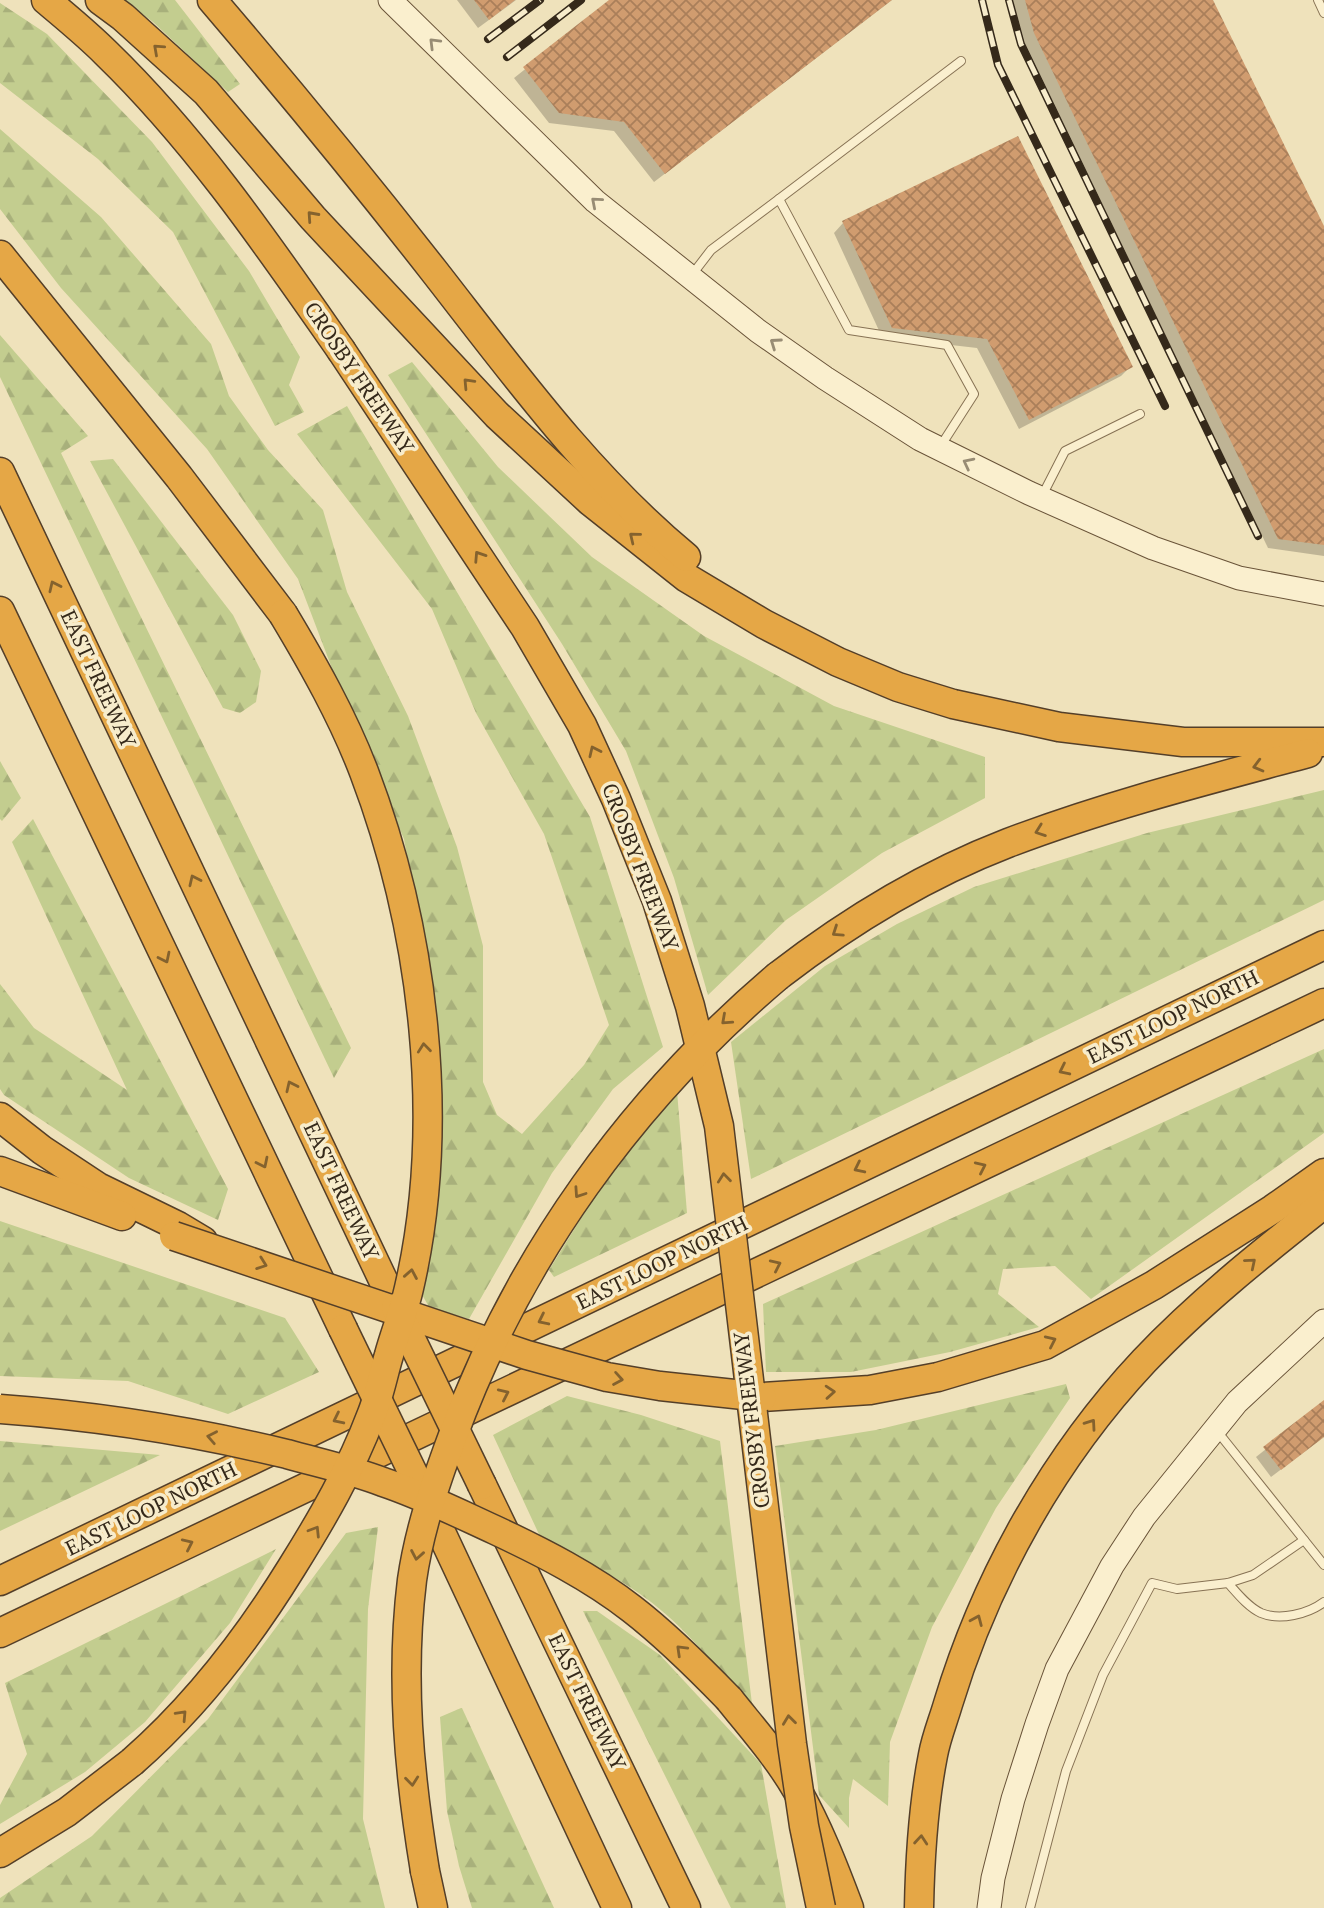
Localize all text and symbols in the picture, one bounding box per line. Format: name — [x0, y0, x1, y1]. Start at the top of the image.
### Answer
one-way arrow — [429, 38, 442, 51]
one-way arrow — [154, 45, 167, 58]
one-way arrow — [592, 198, 605, 210]
one-way arrow — [308, 212, 320, 225]
street label: CROSBY FREEWAY — [299, 296, 421, 459]
one-way arrow — [770, 339, 783, 351]
one-way arrow — [463, 378, 476, 391]
one-way arrow — [963, 457, 975, 471]
one-way arrow — [630, 533, 642, 546]
one-way arrow — [474, 550, 487, 563]
one-way arrow — [49, 581, 63, 593]
street label: EAST FREEWAY — [55, 605, 143, 752]
one-way arrow — [589, 746, 603, 759]
one-way arrow — [1252, 758, 1264, 772]
street label: CROSBY FREEWAY — [596, 779, 686, 955]
one-way arrow — [1035, 823, 1047, 837]
one-way arrow — [188, 875, 202, 888]
one-way arrow — [832, 924, 845, 937]
one-way arrow — [156, 951, 170, 963]
street label: EAST LOOP NORTH — [1082, 962, 1263, 1070]
one-way arrow — [722, 1012, 735, 1025]
one-way arrow — [417, 1042, 432, 1053]
one-way arrow — [1059, 1062, 1071, 1076]
one-way arrow — [285, 1081, 299, 1093]
street label: EAST FREEWAY — [298, 1117, 386, 1264]
one-way arrow — [255, 1156, 269, 1168]
one-way arrow — [854, 1160, 866, 1174]
one-way arrow — [974, 1161, 987, 1175]
one-way arrow — [717, 1172, 732, 1184]
one-way arrow — [575, 1185, 587, 1198]
street label: EAST LOOP NORTH — [571, 1208, 752, 1316]
one-way arrow — [255, 1256, 267, 1270]
one-way arrow — [769, 1259, 781, 1273]
one-way arrow — [1244, 1259, 1256, 1272]
one-way arrow — [403, 1268, 418, 1280]
one-way arrow — [538, 1312, 550, 1326]
street label: CROSBY FREEWAY — [726, 1330, 776, 1510]
one-way arrow — [1044, 1335, 1056, 1349]
one-way arrow — [612, 1370, 624, 1385]
one-way arrow — [825, 1385, 836, 1400]
one-way arrow — [497, 1388, 509, 1402]
one-way arrow — [333, 1410, 345, 1424]
one-way arrow — [1083, 1419, 1095, 1432]
one-way arrow — [206, 1430, 218, 1445]
street label: EAST LOOP NORTH — [60, 1454, 241, 1562]
one-way arrow — [306, 1526, 319, 1539]
one-way arrow — [181, 1538, 193, 1552]
one-way arrow — [410, 1549, 425, 1561]
one-way arrow — [969, 1615, 983, 1628]
street label: EAST FREEWAY — [543, 1629, 633, 1775]
one-way arrow — [676, 1646, 689, 1659]
one-way arrow — [173, 1710, 186, 1723]
one-way arrow — [781, 1714, 796, 1726]
one-way arrow — [404, 1776, 419, 1787]
one-way arrow — [913, 1834, 928, 1845]

